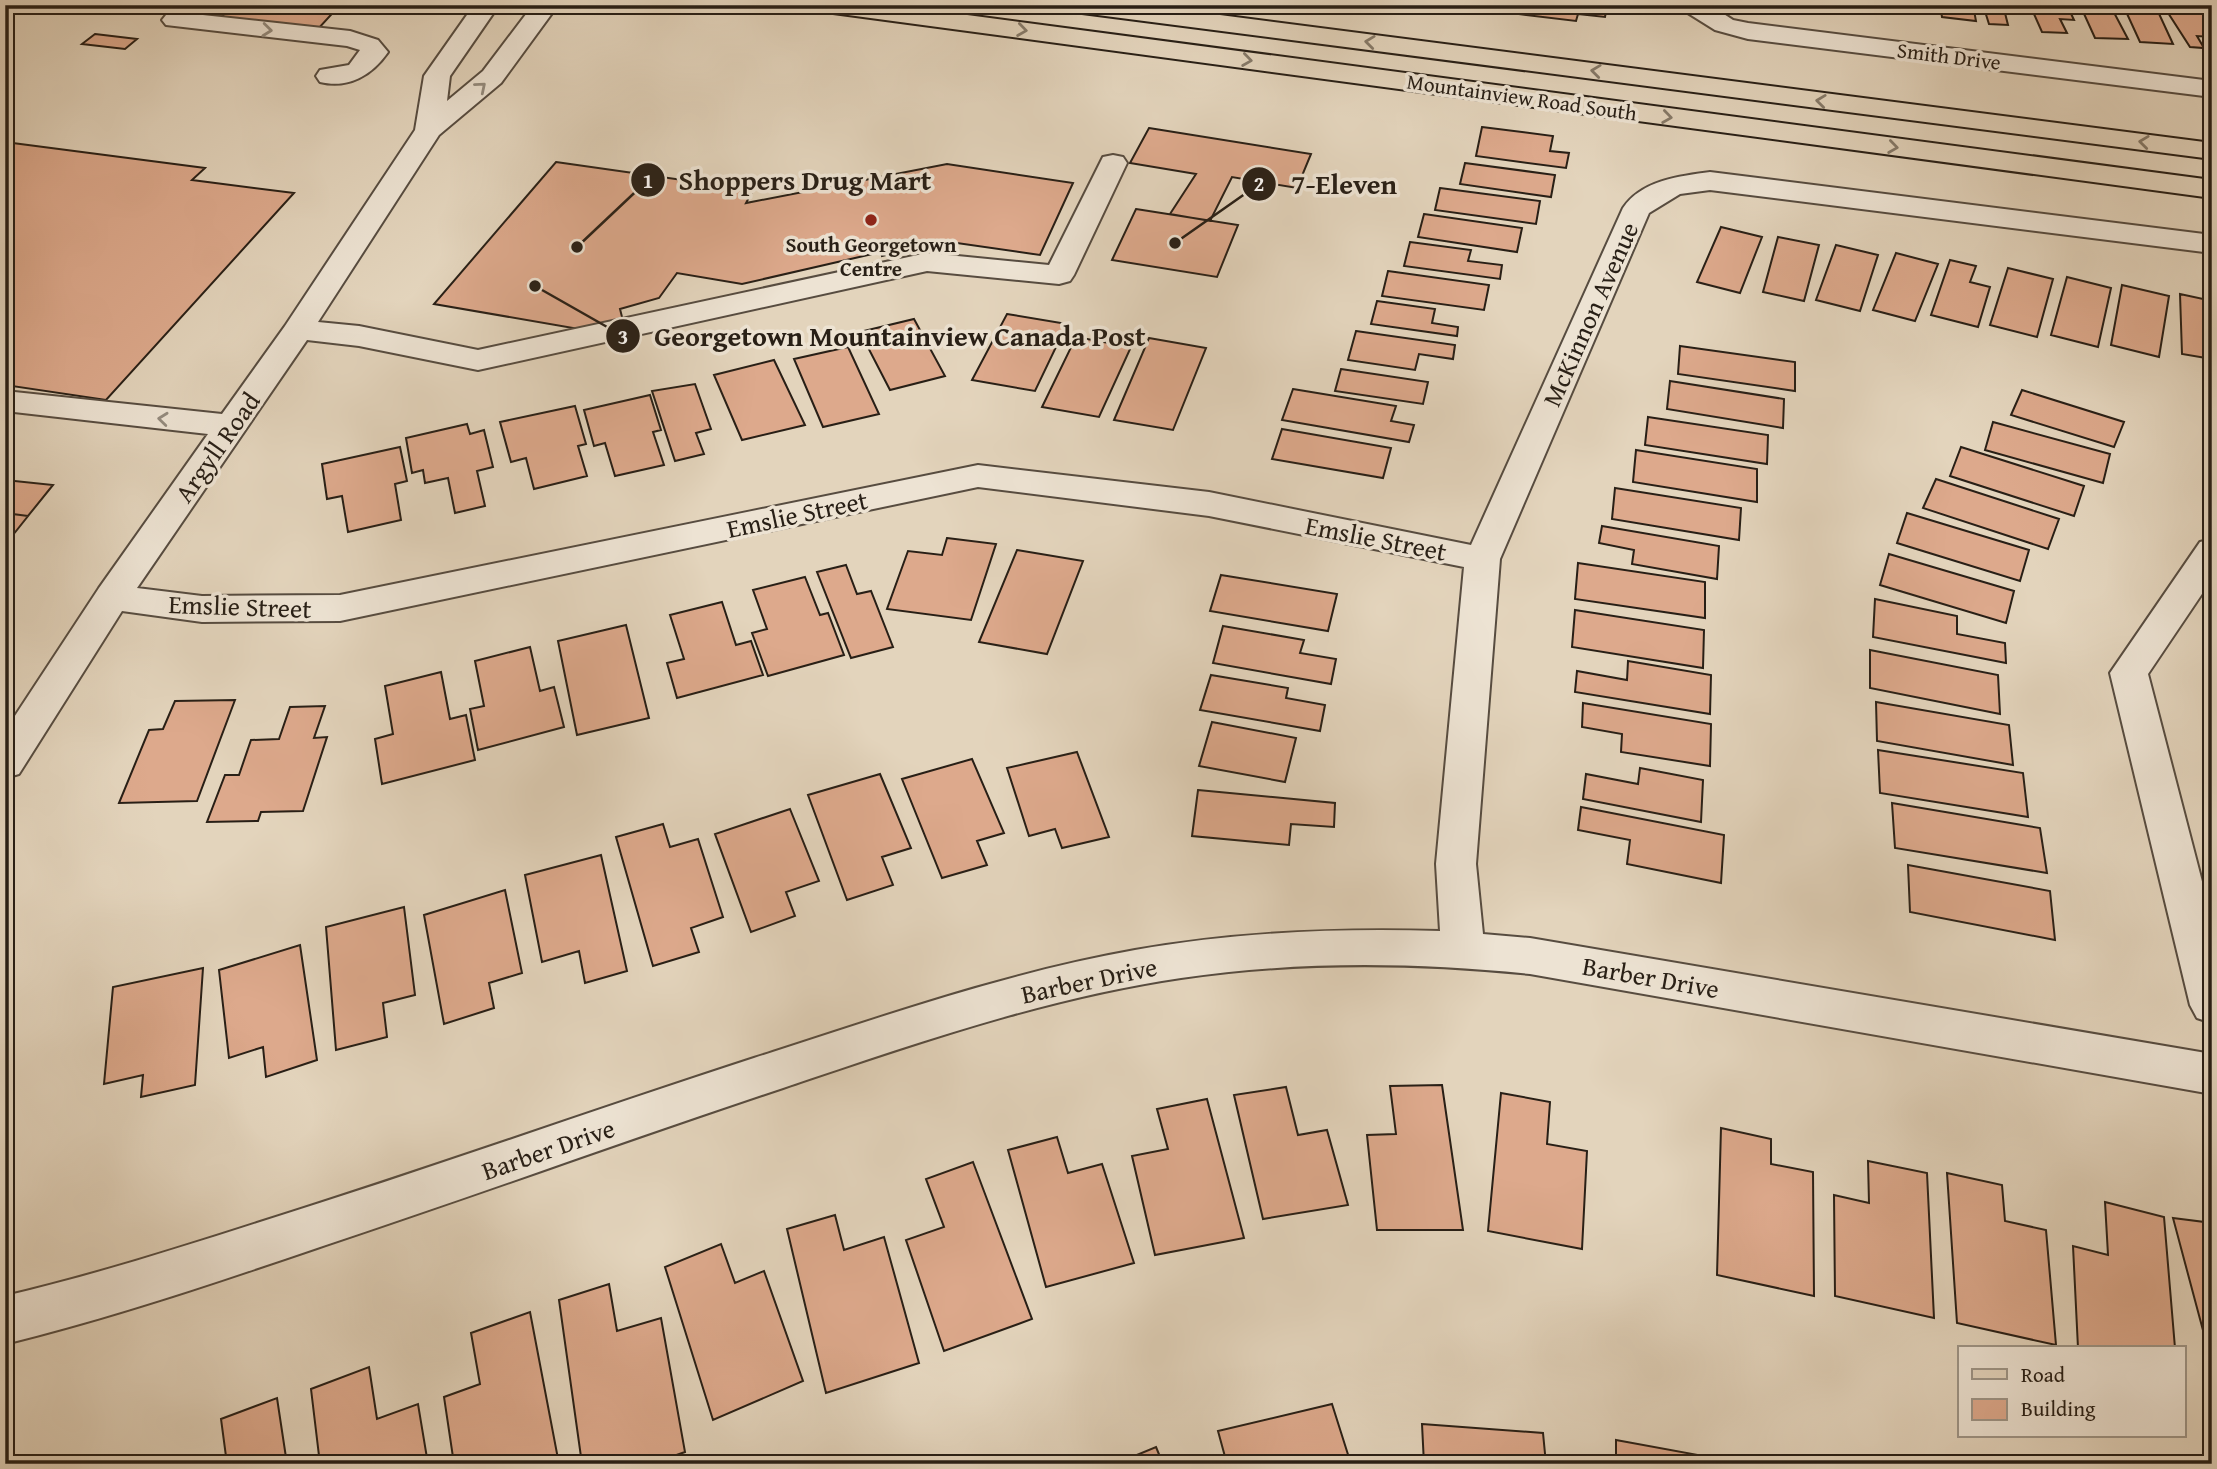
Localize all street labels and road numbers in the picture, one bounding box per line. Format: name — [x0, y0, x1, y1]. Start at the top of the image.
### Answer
street label: Smith Drive — [1895, 34, 2003, 78]
street label: Mountainview Road South — [1405, 66, 1639, 129]
street label: McKinnon Avenue — [1532, 216, 1648, 412]
street label: Argyll Road — [165, 384, 269, 510]
street label: Emslie Street — [723, 480, 871, 548]
street label: Emslie Street — [1302, 505, 1450, 571]
street label: Emslie Street — [168, 584, 312, 628]
street label: Barber Drive — [1580, 946, 1722, 1008]
street label: Barber Drive — [1017, 947, 1161, 1013]
street label: Barber Drive — [476, 1108, 620, 1190]

